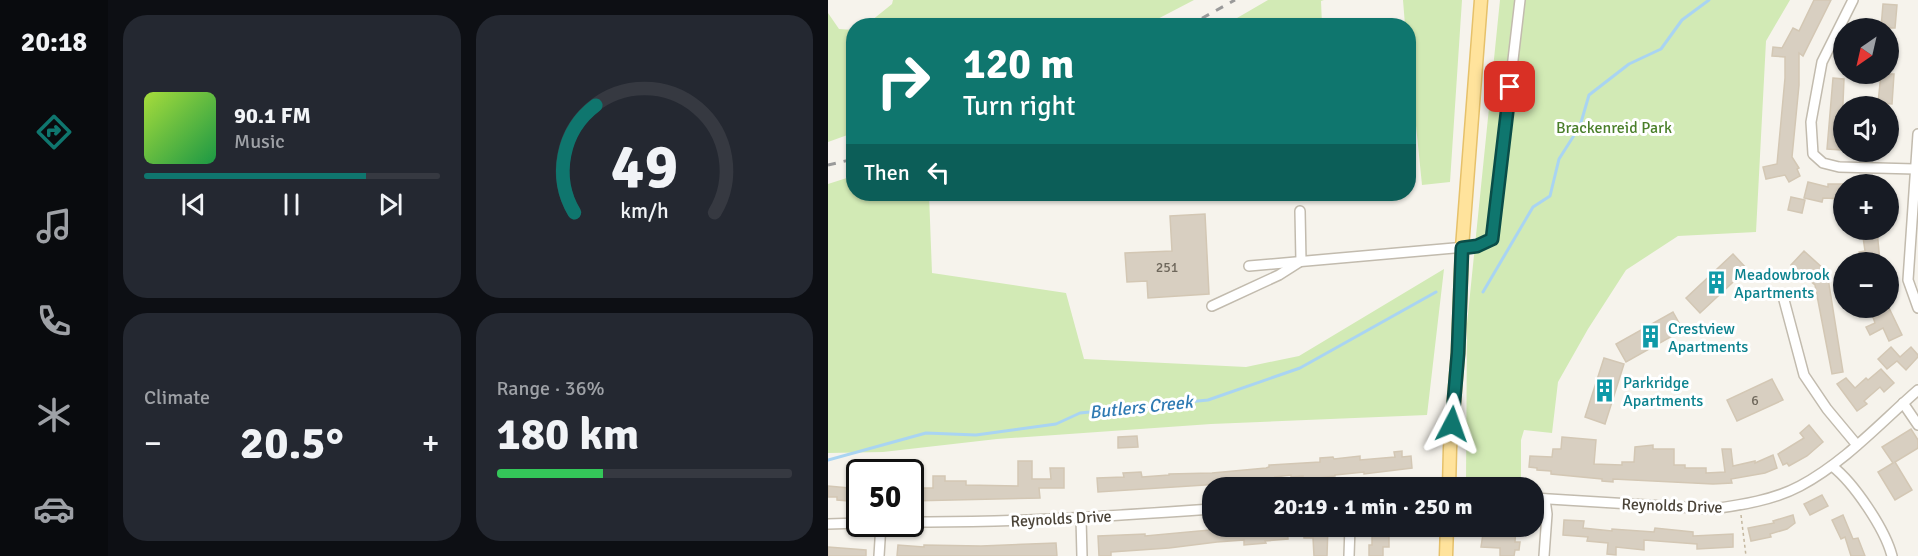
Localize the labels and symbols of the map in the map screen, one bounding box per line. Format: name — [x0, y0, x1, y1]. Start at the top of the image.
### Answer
north arrow — [1833, 18, 1899, 84]
pin — [1484, 61, 1535, 112]
park label: Brackenreid Park — [1556, 118, 1672, 138]
house number: 251 — [1156, 259, 1178, 276]
place label: Meadowbrook Apartments — [1734, 265, 1830, 303]
building icon: Meadowbrook Apartments — [1703, 270, 1729, 296]
place label: Crestview Apartments — [1668, 319, 1748, 357]
building icon: Crestview Apartments — [1637, 324, 1663, 350]
place label: Parkridge Apartments — [1623, 373, 1703, 411]
building icon: Parkridge Apartments — [1592, 378, 1618, 404]
water label: Butlers Creek — [1088, 390, 1196, 423]
position arrow — [1420, 392, 1484, 456]
house number: 6 — [1751, 392, 1759, 409]
speed limit sign: 50 — [846, 459, 924, 537]
street label: Reynolds Drive — [1621, 494, 1723, 518]
street label: Reynolds Drive — [1010, 506, 1112, 532]

